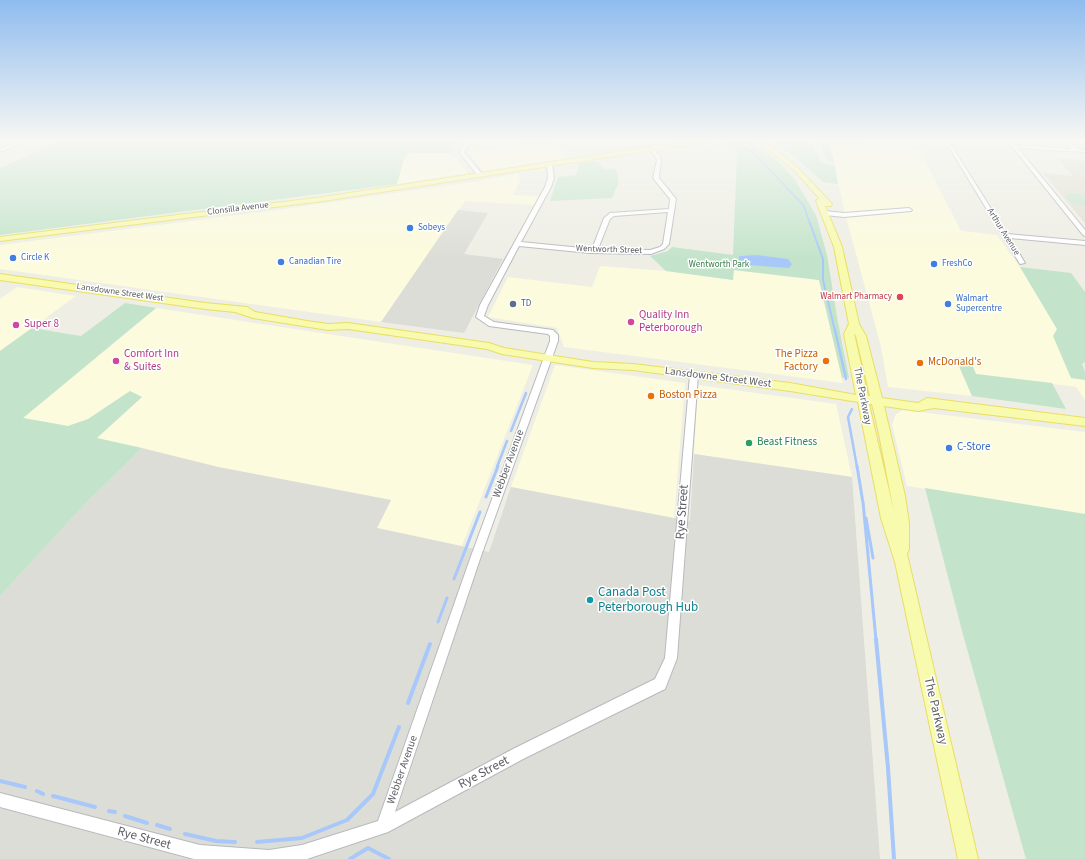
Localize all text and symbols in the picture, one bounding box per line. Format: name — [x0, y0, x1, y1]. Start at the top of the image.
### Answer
street label: Clonsilla Avenue — [207, 200, 269, 218]
street label: Arthur Avenue — [984, 206, 1022, 258]
marker: Sobeys — [405, 223, 415, 233]
place label: Sobeys — [418, 223, 445, 233]
street label: Wentworth Street — [576, 243, 642, 257]
marker: Circle K — [8, 253, 18, 263]
place label: Circle K — [21, 253, 49, 263]
marker: Canadian Tire — [276, 257, 286, 267]
place label: Canadian Tire — [289, 257, 341, 267]
marker: FreshCo — [929, 259, 939, 269]
place label: FreshCo — [942, 259, 972, 269]
park label: Wentworth Park — [689, 260, 749, 270]
street label: Lansdowne Street West — [76, 282, 164, 304]
place label: Walmart Pharmacy — [820, 292, 892, 302]
marker: Walmart Pharmacy — [895, 292, 905, 302]
place label: Walmart Supercentre — [956, 294, 1002, 315]
marker: TD — [508, 299, 518, 309]
place label: TD — [521, 299, 531, 309]
marker: Walmart Supercentre — [943, 299, 953, 309]
place label: Quality Inn Peterborough — [639, 309, 702, 335]
marker: Quality Inn Peterborough — [626, 317, 636, 327]
place label: Super 8 — [24, 318, 59, 332]
marker: Super 8 — [11, 320, 21, 330]
place label: Comfort Inn & Suites — [124, 348, 179, 374]
place label: The Pizza Factory — [775, 348, 818, 374]
marker: Comfort Inn & Suites — [111, 356, 121, 366]
marker: The Pizza Factory — [821, 356, 831, 366]
place label: McDonald's — [928, 356, 981, 370]
marker: McDonald's — [915, 358, 925, 368]
street label: Lansdowne Street West — [664, 365, 772, 391]
street label: The Parkway — [850, 366, 874, 426]
place label: Boston Pizza — [659, 389, 717, 403]
marker: Boston Pizza — [646, 391, 656, 401]
street label: Webber Avenue — [491, 428, 527, 500]
place label: Beast Fitness — [757, 436, 817, 450]
marker: Beast Fitness — [744, 438, 754, 448]
place label: C-Store — [957, 441, 991, 455]
marker: C-Store — [944, 443, 954, 453]
street label: Rye Street — [673, 484, 693, 540]
place label: Canada Post Peterborough Hub — [598, 585, 698, 616]
marker: Canada Post Peterborough Hub — [585, 595, 595, 605]
street label: The Parkway — [920, 676, 950, 746]
street label: Webber Avenue — [385, 734, 421, 806]
street label: Rye Street — [456, 753, 512, 793]
street label: Rye Street — [115, 824, 173, 854]

